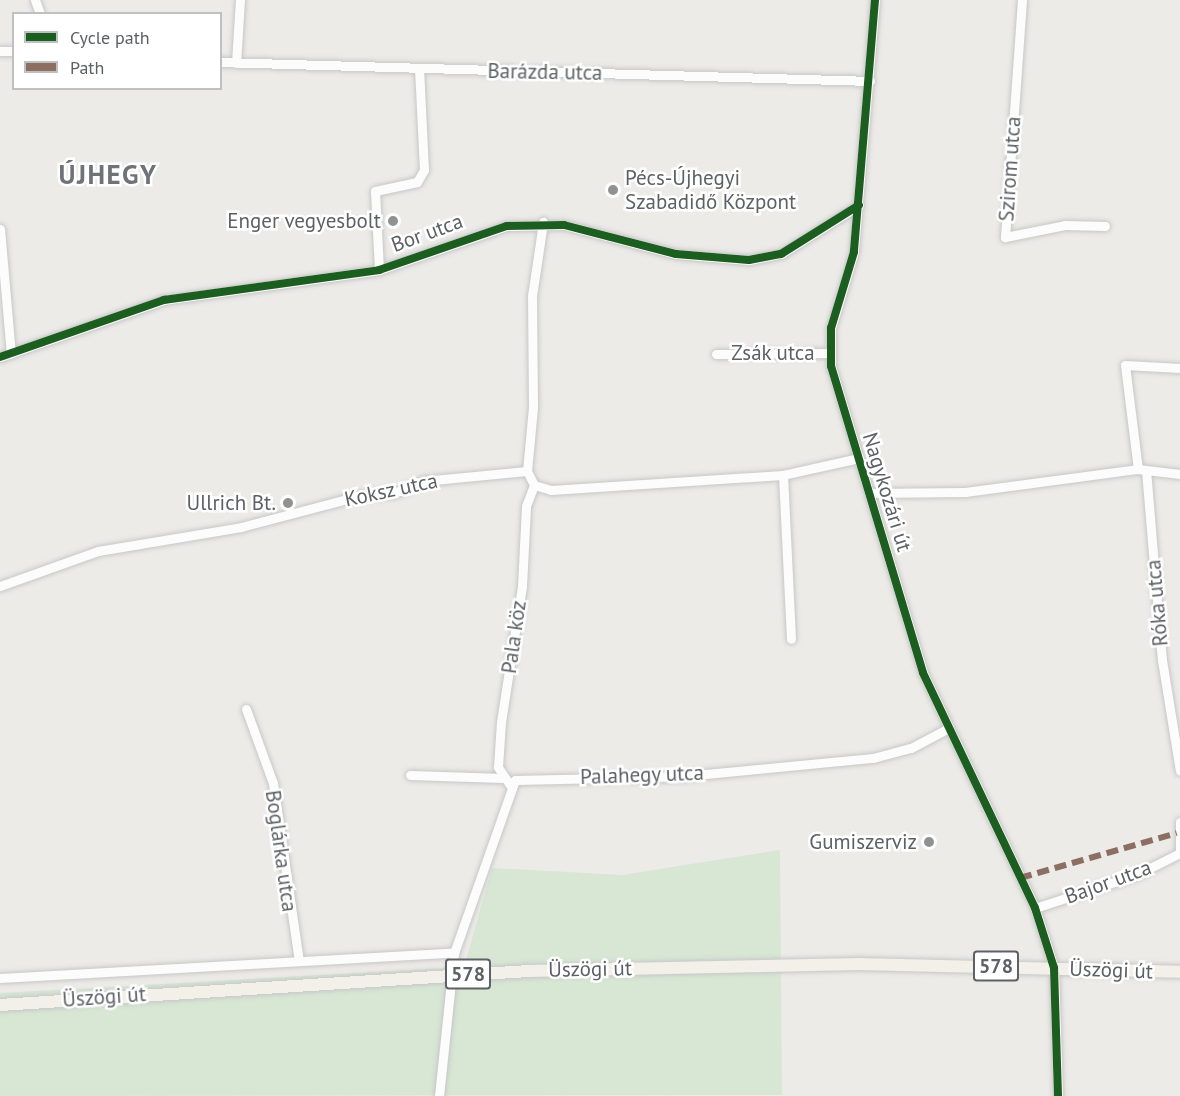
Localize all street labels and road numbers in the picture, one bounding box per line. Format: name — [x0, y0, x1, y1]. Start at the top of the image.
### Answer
street label: Barázda utca — [487, 58, 603, 86]
street label: Szirom utca — [994, 116, 1026, 222]
street label: Bor utca — [388, 208, 466, 258]
street label: Zsák utca — [731, 340, 815, 366]
street label: Nagykozári út — [857, 430, 917, 554]
street label: Koksz utca — [342, 468, 440, 512]
street label: Róka utca — [1141, 559, 1173, 647]
street label: Pala köz — [496, 599, 532, 675]
street label: Palahegy utca — [579, 760, 705, 790]
street label: Boglárka utca — [260, 789, 302, 913]
street label: Bajor utca — [1061, 855, 1155, 909]
road number: 578 — [972, 949, 1020, 983]
street label: Üszögi út — [548, 956, 632, 982]
street label: Üszögi út — [1069, 956, 1153, 984]
road number: 578 — [444, 957, 492, 991]
street label: Üszögi út — [61, 982, 147, 1012]

